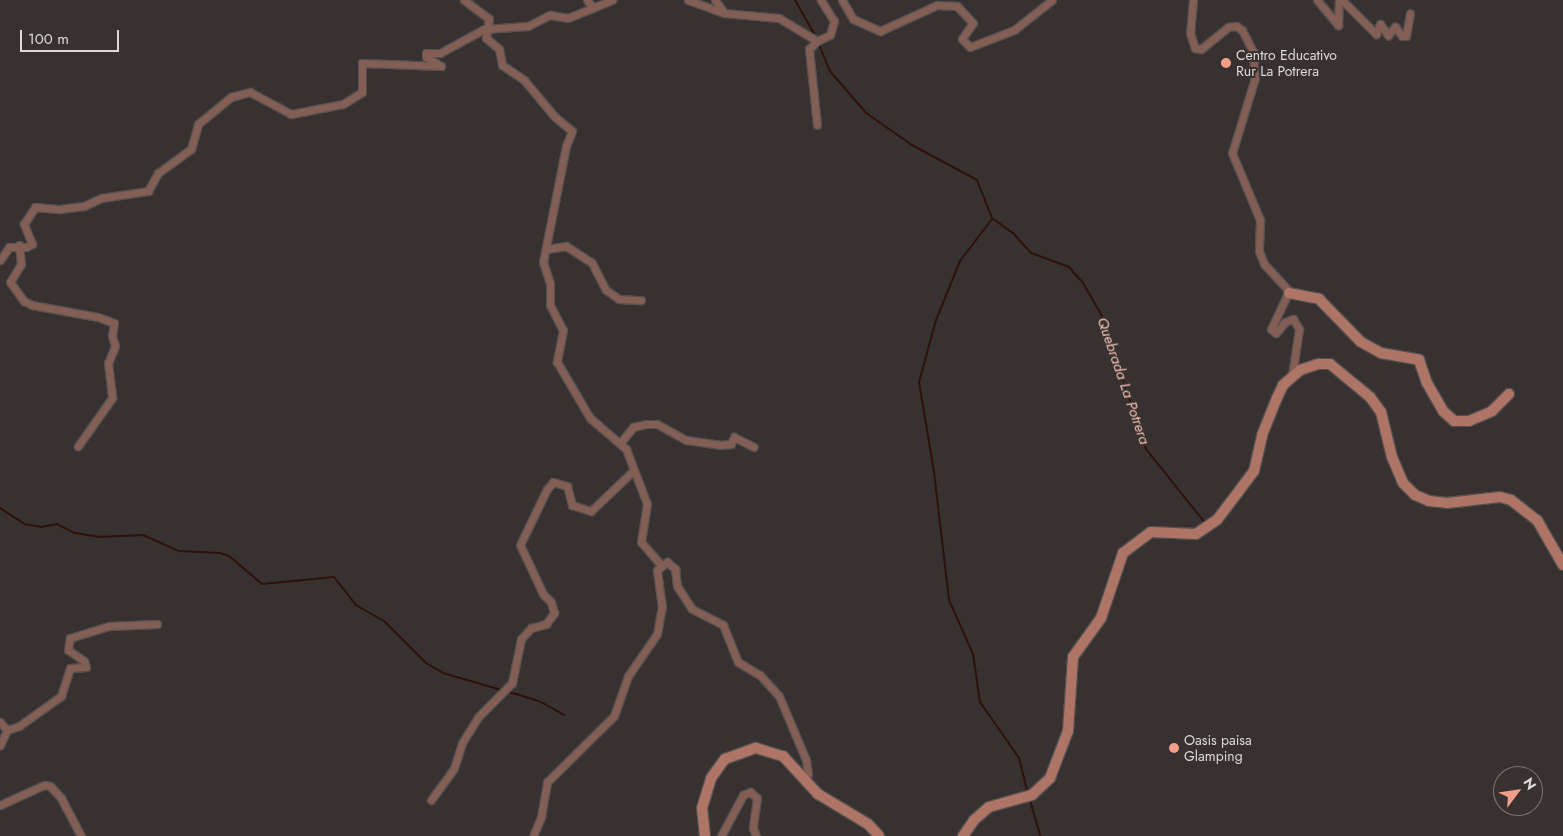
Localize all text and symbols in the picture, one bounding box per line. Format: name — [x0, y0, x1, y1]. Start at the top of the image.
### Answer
scale bar — [22, 20, 121, 52]
text: 100 m — [28, 28, 69, 50]
place label: Centro Educativo Rur La Potrera — [1236, 47, 1337, 80]
marker: Centro Educativo Rur La Potrera — [1220, 57, 1232, 69]
water label: Quebrada La Potrera — [1093, 315, 1153, 447]
place label: Oasis paisa Glamping — [1184, 732, 1252, 764]
marker: Oasis paisa Glamping — [1168, 742, 1180, 754]
north arrow — [1493, 766, 1543, 816]
text: N — [1519, 774, 1541, 794]

